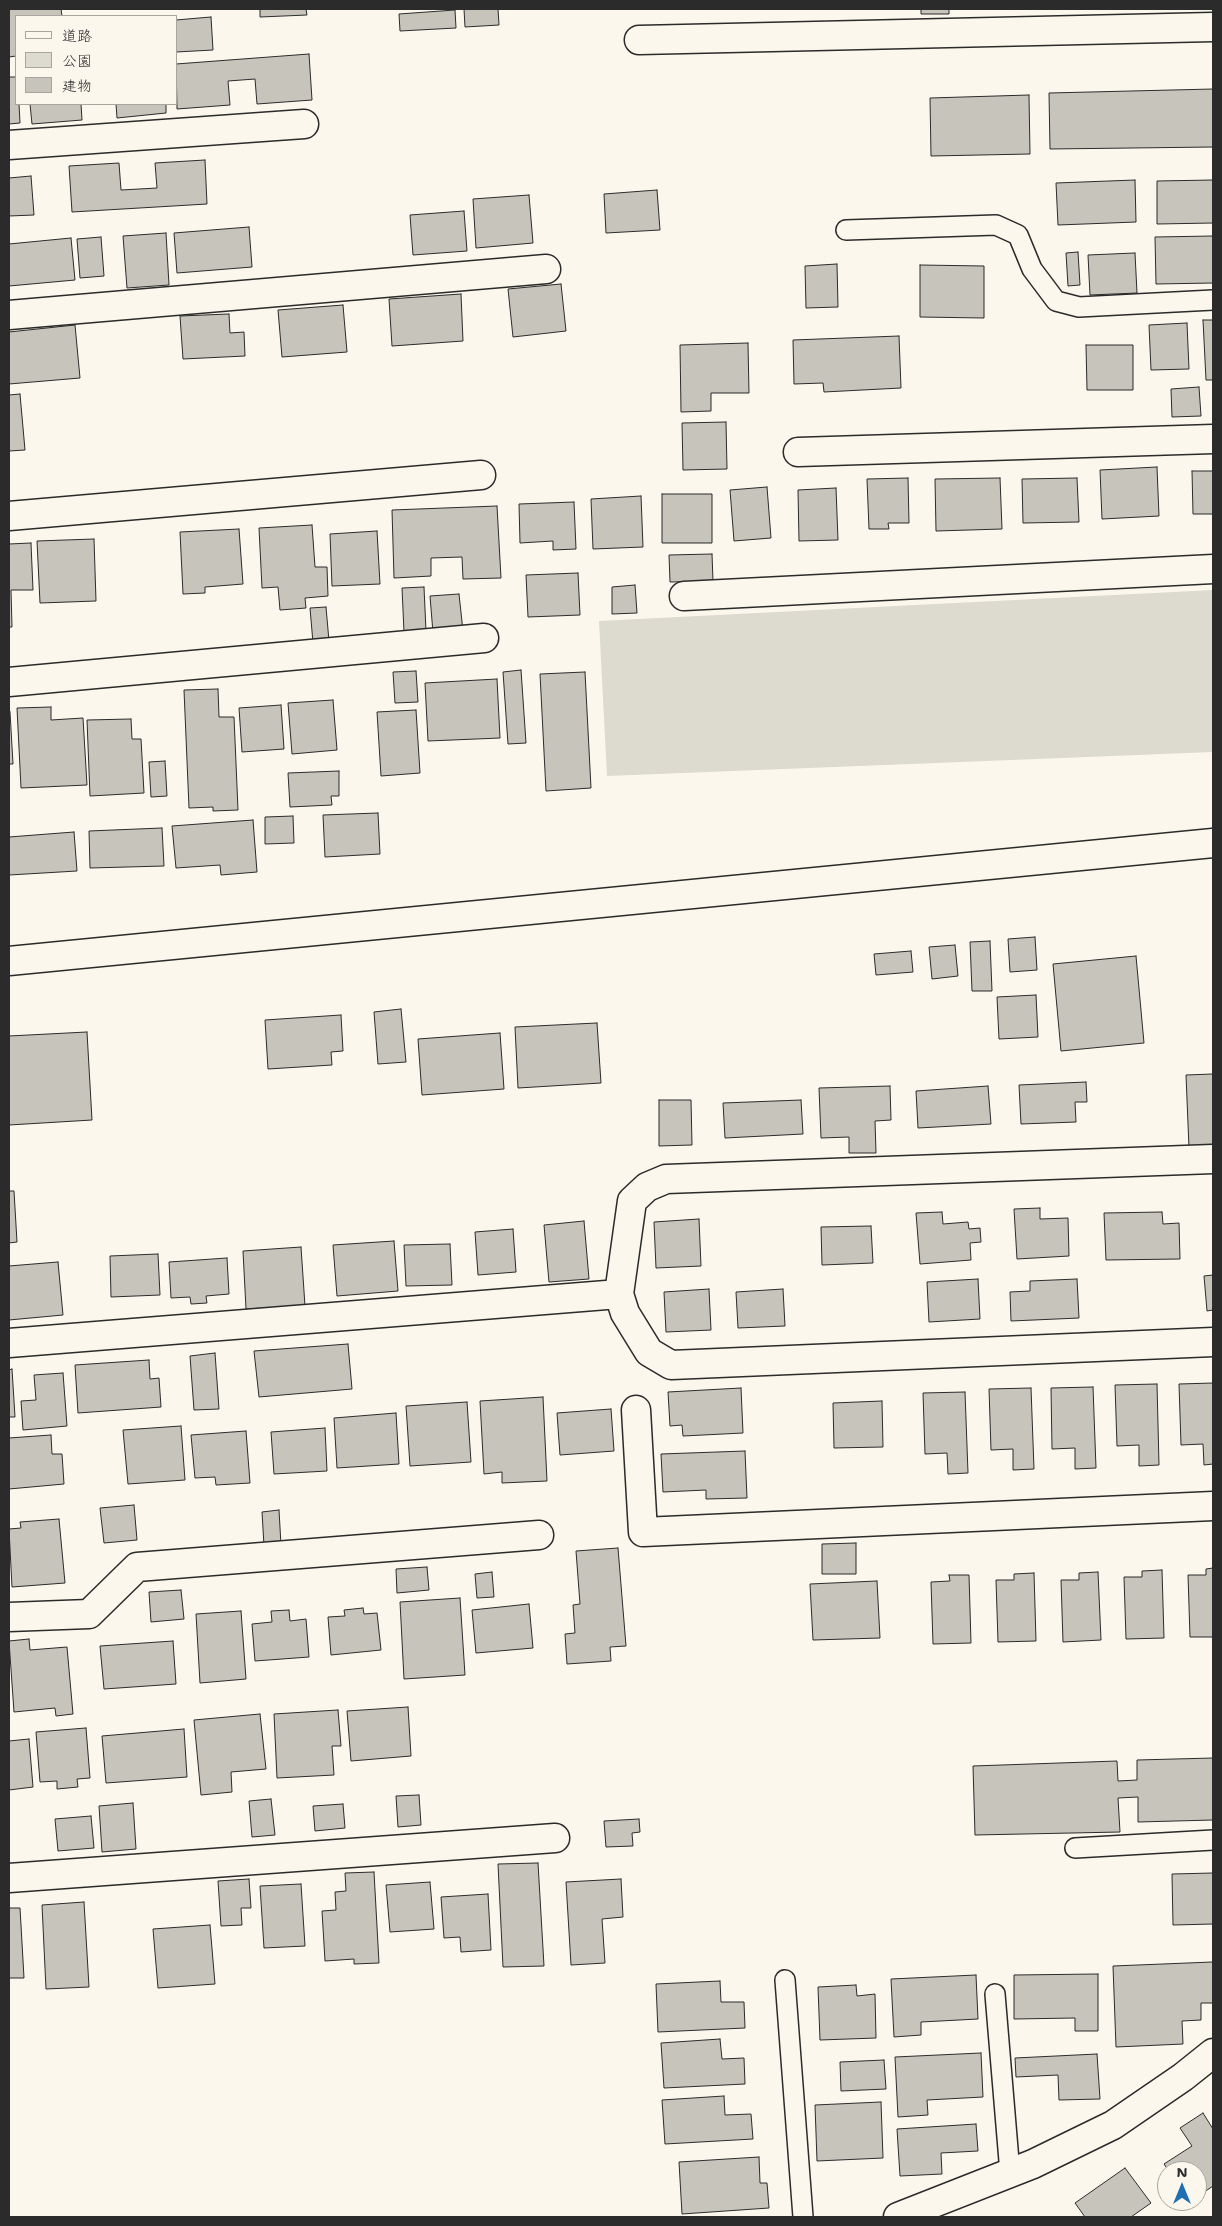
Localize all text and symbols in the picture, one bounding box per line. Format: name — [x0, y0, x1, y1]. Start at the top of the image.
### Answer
legend — [15, 15, 178, 105]
text: 道路 — [62, 26, 92, 46]
text: 公園 — [62, 51, 92, 71]
text: 建物 — [62, 76, 92, 96]
north arrow — [1157, 2161, 1207, 2211]
text: N — [1176, 2163, 1188, 2181]

